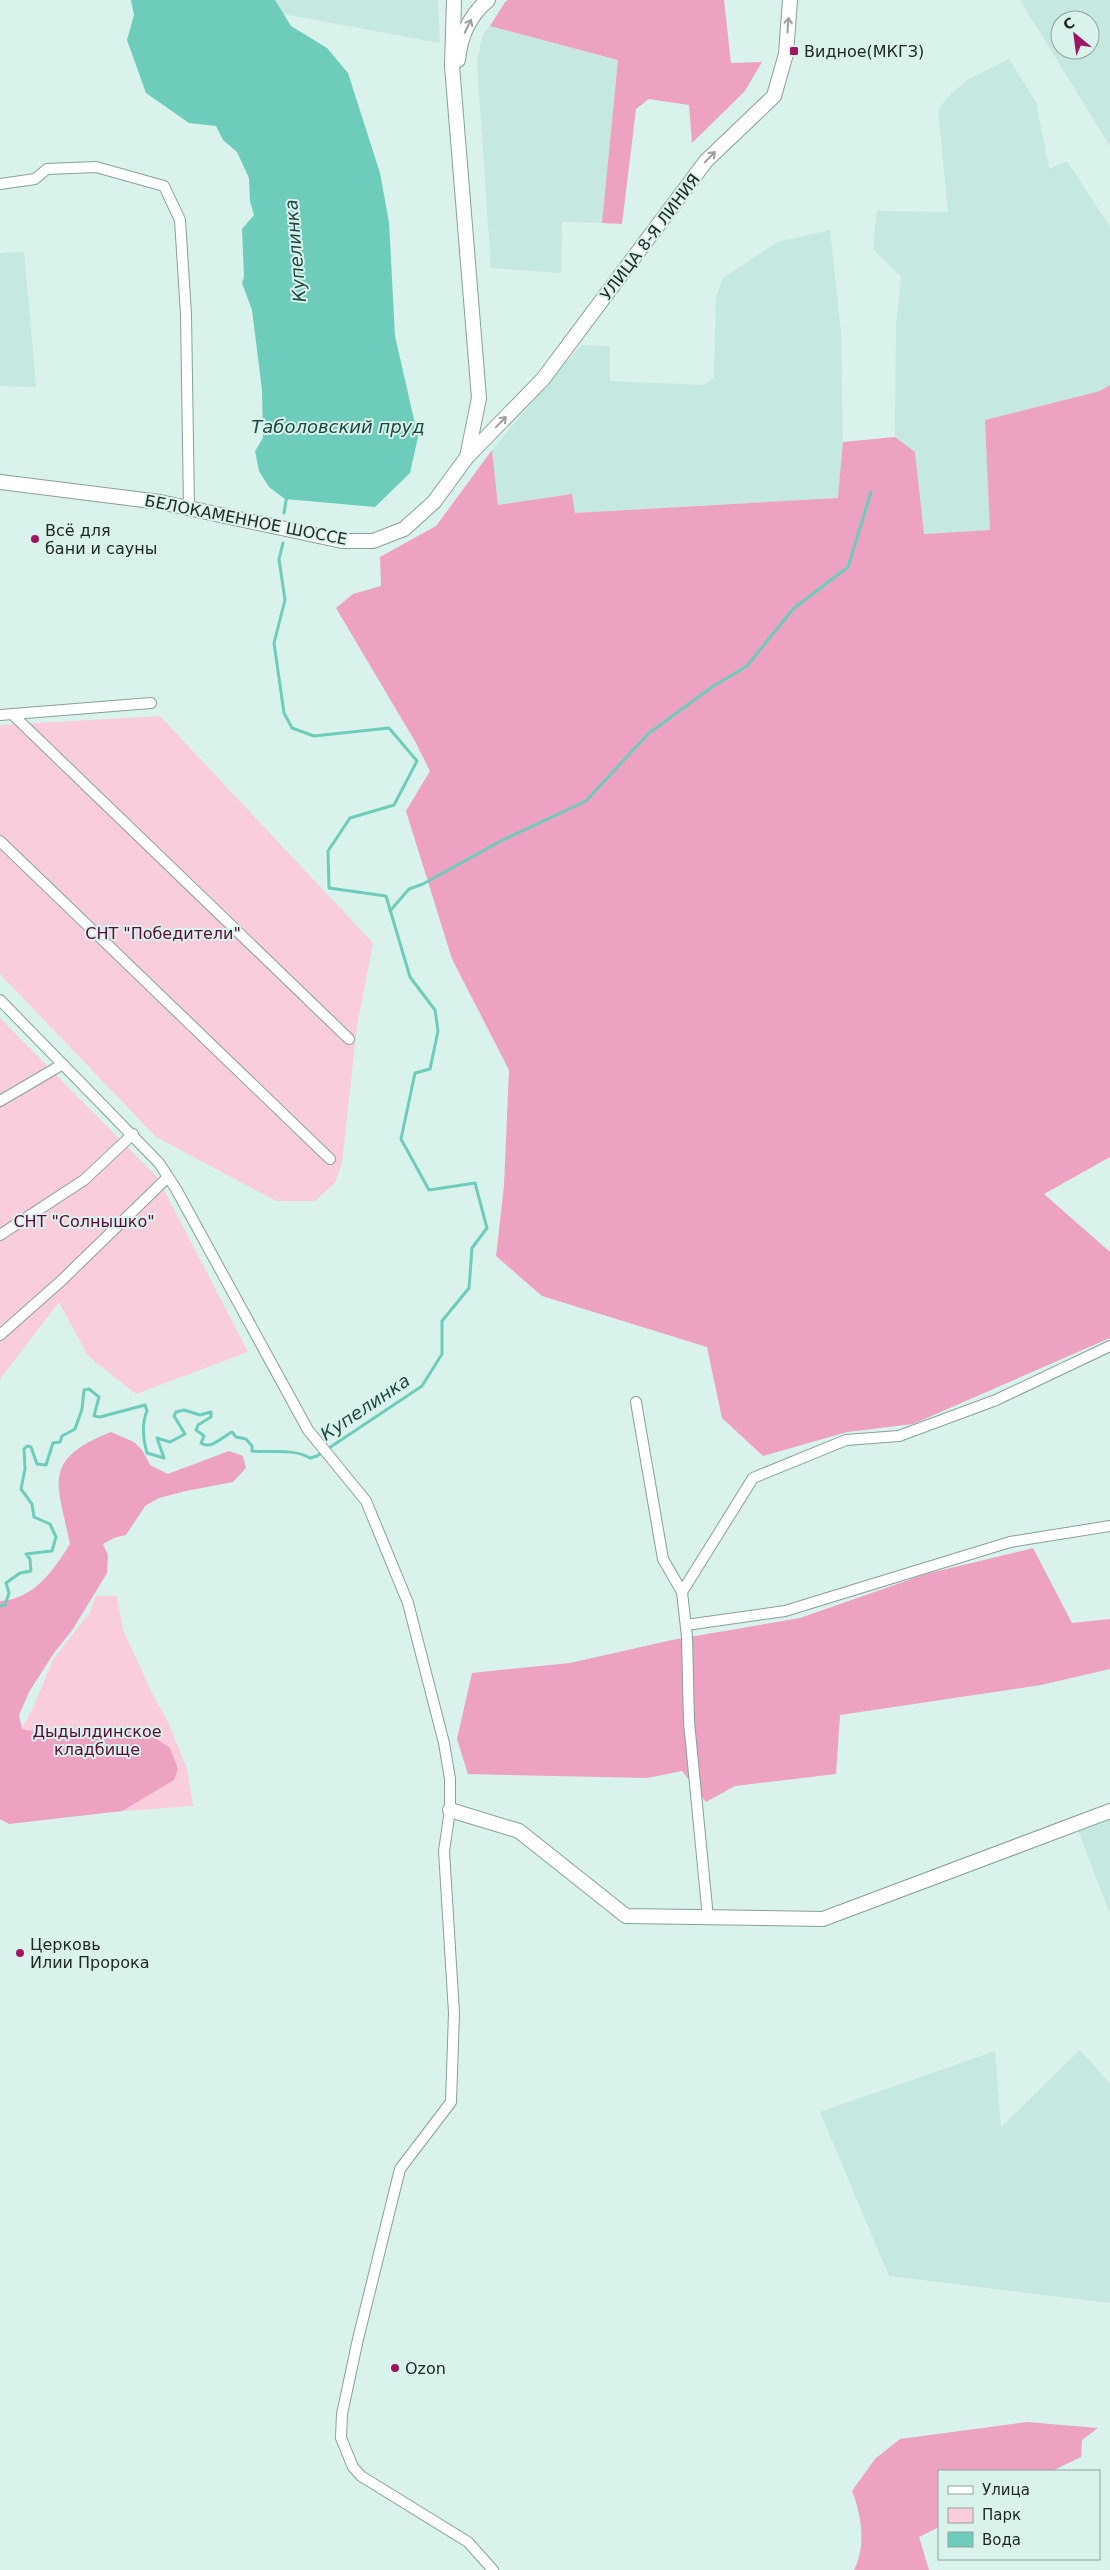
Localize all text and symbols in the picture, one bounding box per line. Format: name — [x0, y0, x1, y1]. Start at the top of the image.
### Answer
north arrow — [1050, 10, 1100, 60]
text: С — [1060, 14, 1077, 33]
one-way arrow — [783, 18, 792, 34]
one-way arrow — [463, 19, 473, 34]
place label: Видное(МКГЗ) — [804, 42, 924, 61]
marker: Видное(МКГЗ) — [788, 45, 800, 57]
one-way arrow — [704, 151, 716, 163]
street label: УЛИЦА 8-Я ЛИНИЯ — [596, 170, 704, 304]
water label: Купелинка — [280, 199, 310, 303]
one-way arrow — [495, 415, 507, 428]
water label: Таболовский пруд — [251, 416, 425, 437]
street label: БЕЛОКАМЕННОЕ ШОССЕ — [143, 491, 349, 549]
place label: Всё для бани и сауны — [45, 521, 157, 558]
marker: Всё для бани и сауны — [29, 533, 41, 545]
park label: СНТ "Победители" — [85, 924, 241, 943]
park label: СНТ "Солнышко" — [13, 1212, 155, 1231]
water label: Купелинка — [316, 1369, 414, 1445]
park label: Дыдылдинское кладбище — [32, 1722, 162, 1759]
place label: Церковь Илии Пророка — [30, 1935, 149, 1972]
marker: Церковь Илии Пророка — [14, 1947, 26, 1959]
place label: Ozon — [405, 2359, 446, 2378]
marker: Ozon — [389, 2362, 401, 2374]
legend — [938, 2470, 1100, 2560]
text: Улица — [982, 2481, 1030, 2499]
text: Парк — [982, 2506, 1021, 2524]
text: Вода — [982, 2531, 1021, 2549]

